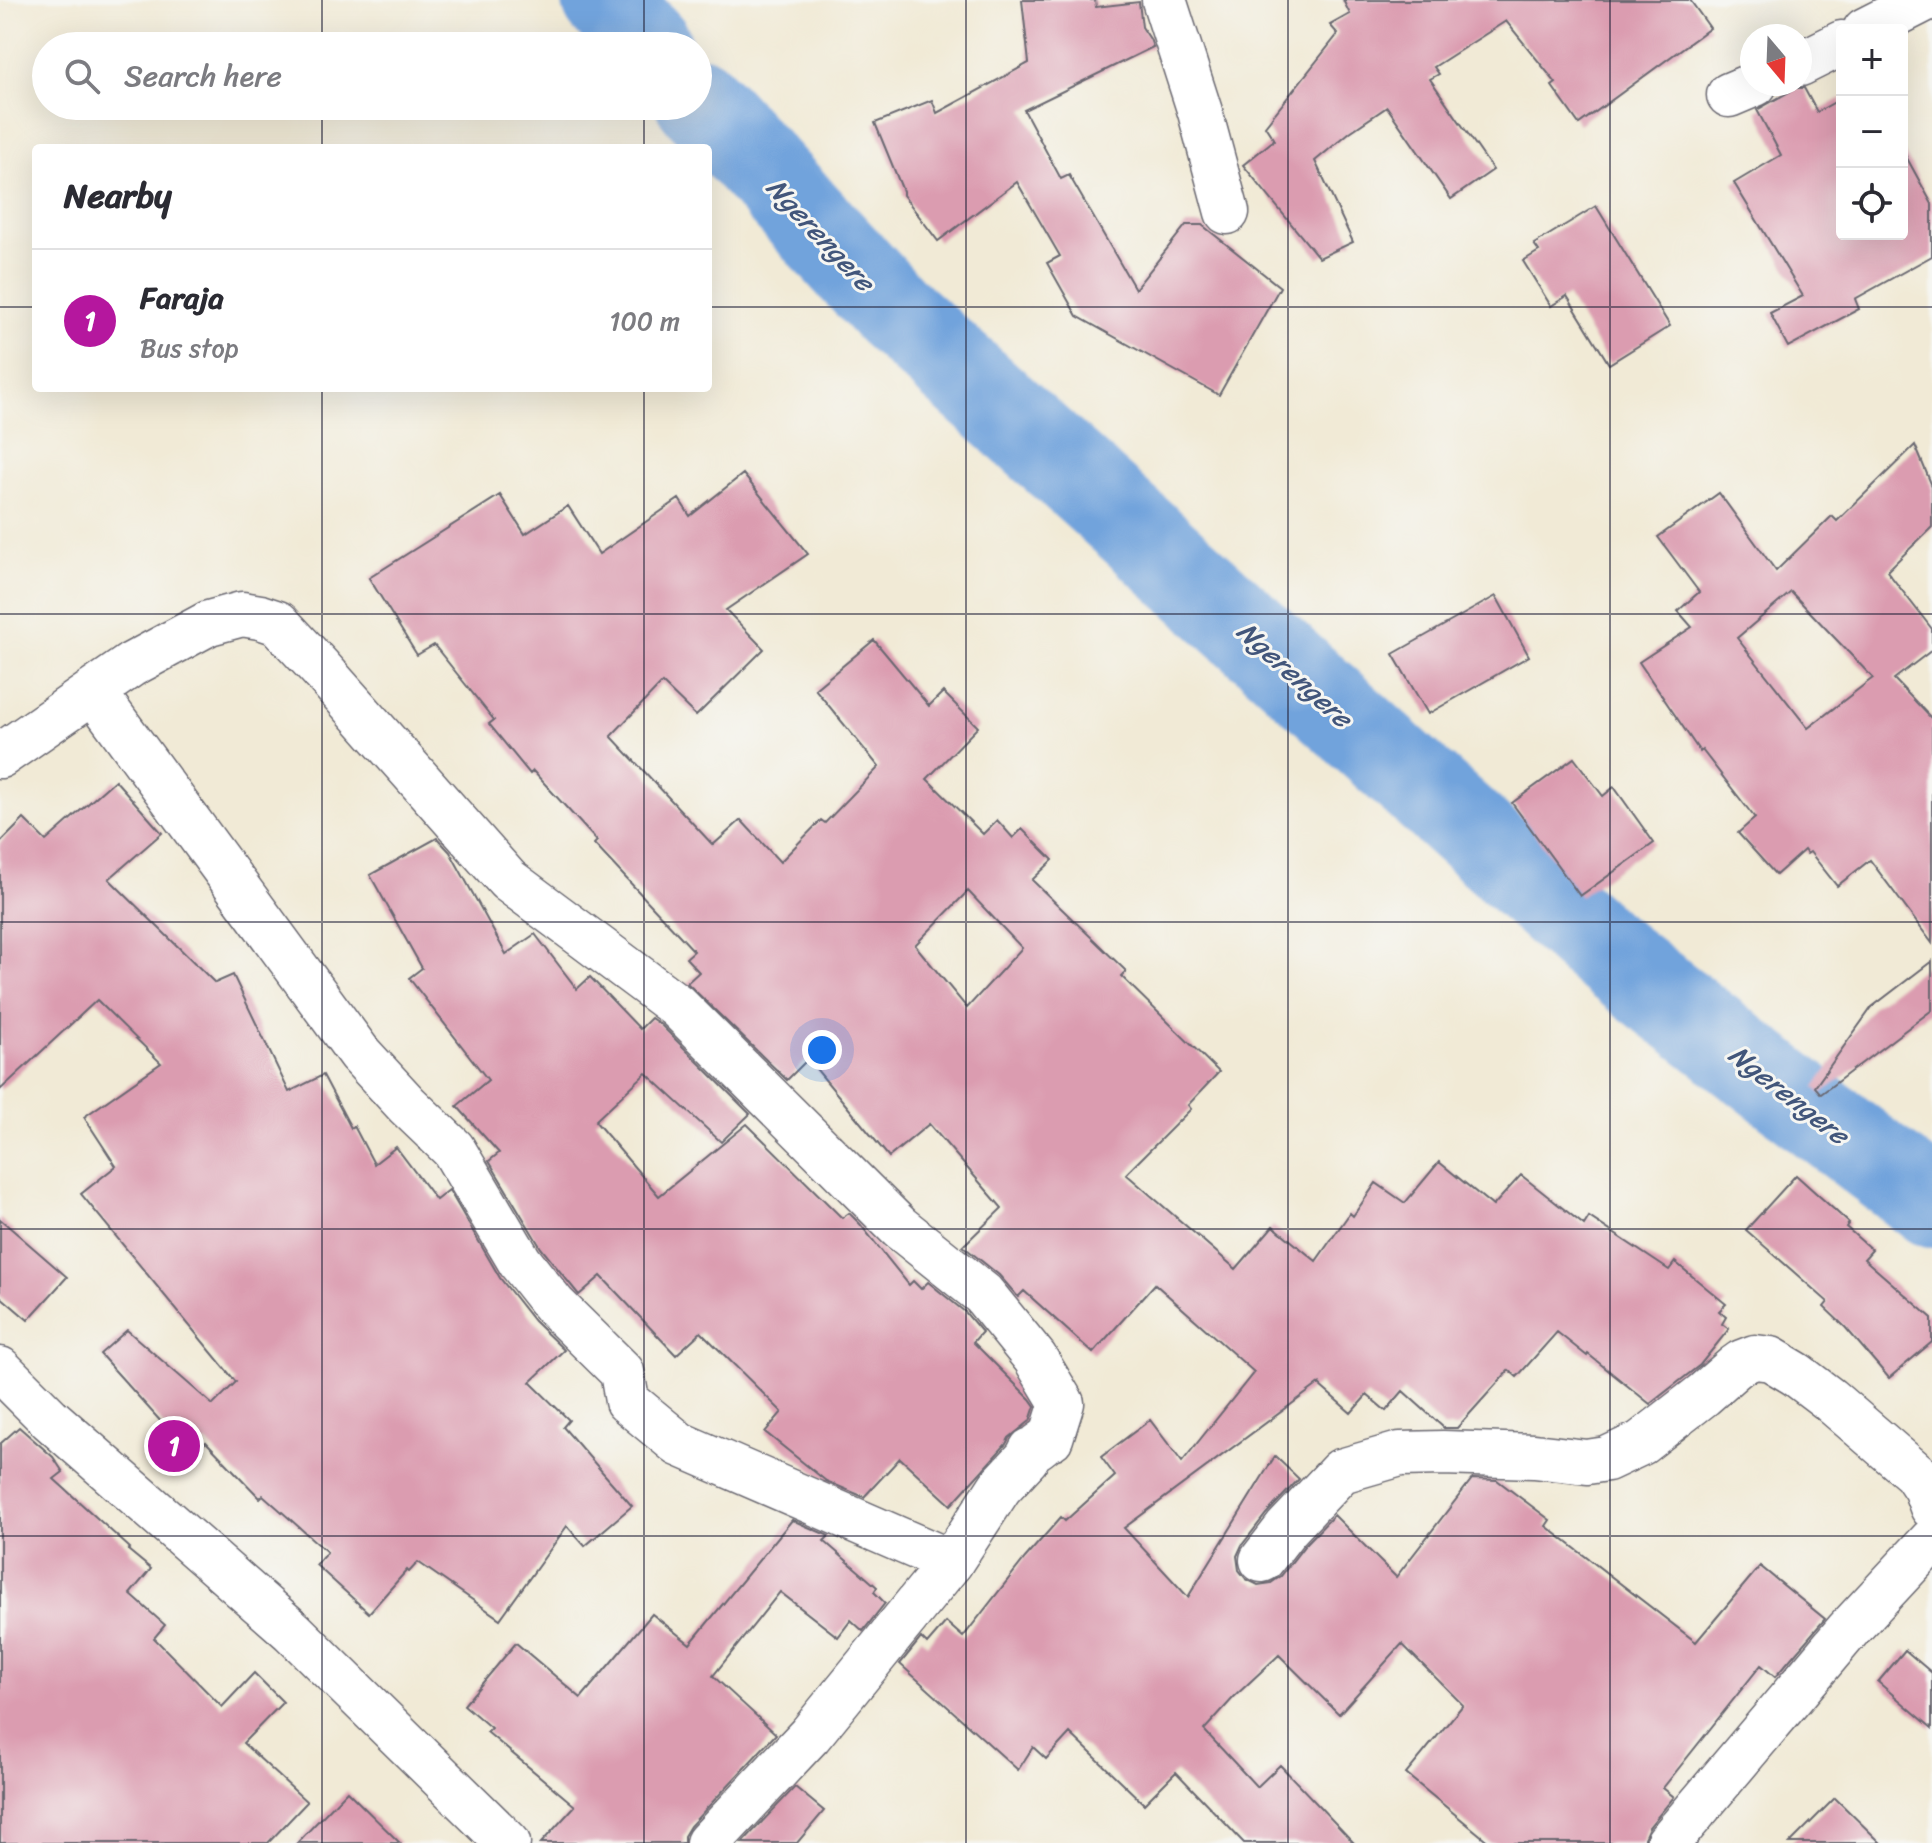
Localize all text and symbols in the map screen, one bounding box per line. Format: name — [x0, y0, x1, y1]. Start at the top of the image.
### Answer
north arrow — [1740, 24, 1812, 96]
map controls — [1836, 24, 1908, 240]
button: + — [1836, 24, 1908, 96]
search box — [32, 32, 712, 120]
text: Search here — [124, 49, 282, 103]
icon: search — [60, 54, 104, 98]
button: − — [1836, 96, 1908, 168]
text: Nearby — [64, 166, 172, 226]
water label: Ngerengere — [754, 166, 889, 305]
button: locate — [1836, 168, 1908, 240]
text: Faraja — [140, 271, 224, 325]
text: 1 — [84, 298, 96, 344]
text: 100 m — [609, 298, 680, 344]
text: Bus stop — [140, 325, 238, 371]
water label: Ngerengere — [1225, 608, 1366, 742]
your location — [802, 1030, 842, 1070]
water label: Ngerengere — [1717, 1031, 1862, 1159]
pin: 1 — [148, 1416, 200, 1476]

